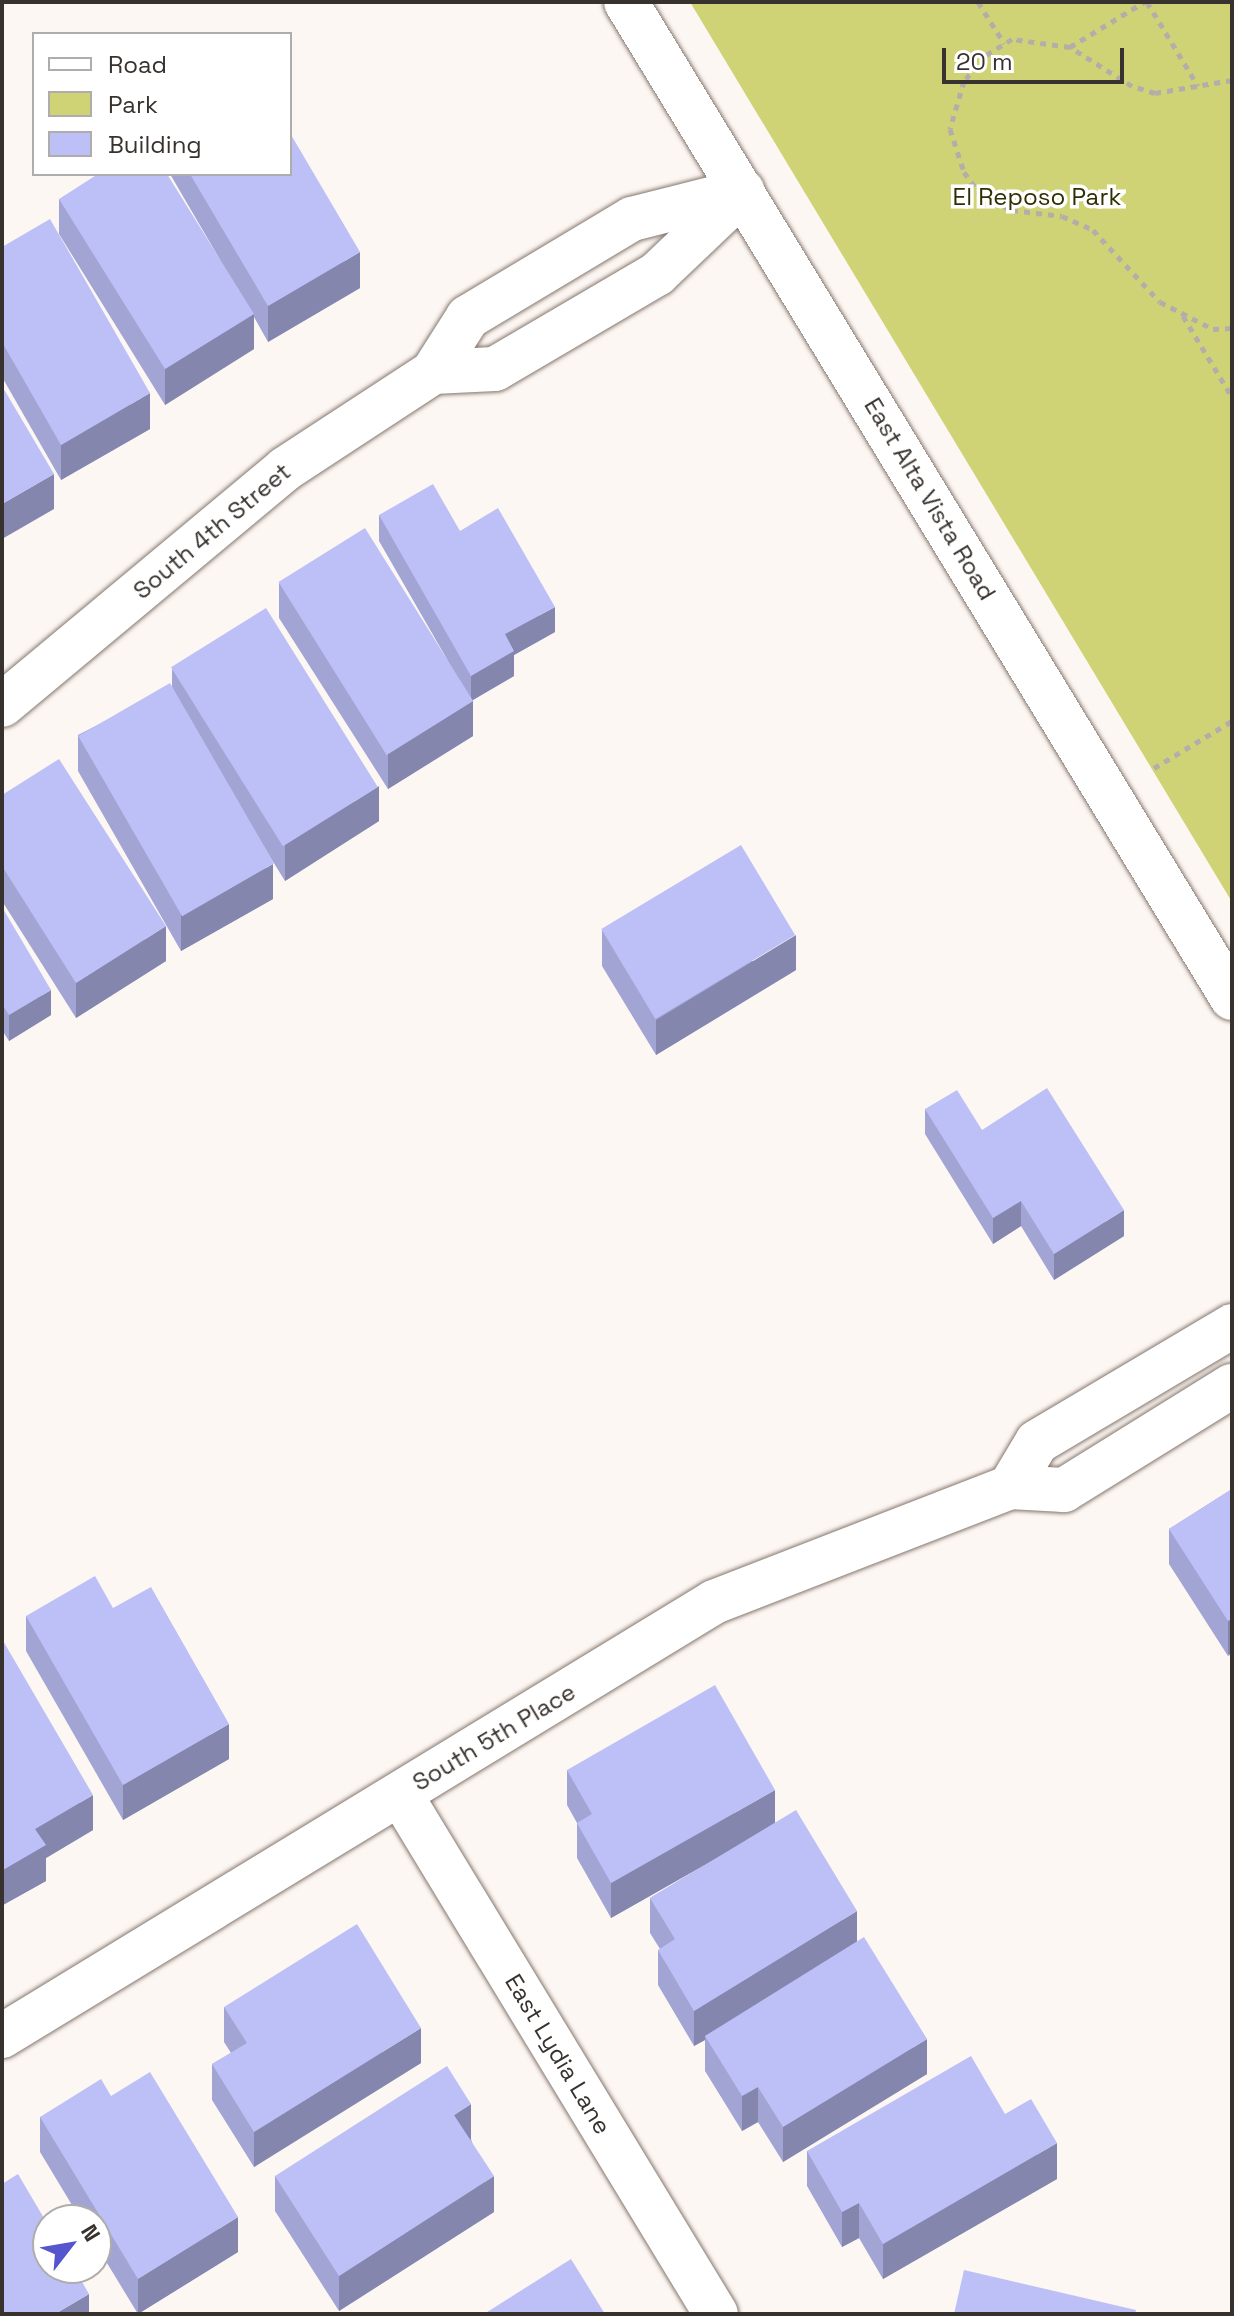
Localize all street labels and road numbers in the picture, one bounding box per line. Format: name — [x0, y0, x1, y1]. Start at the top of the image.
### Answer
street label: East Alta Vista Road — [858, 392, 1002, 606]
street label: South 4th Street — [128, 457, 296, 605]
street label: South 5th Place — [407, 1677, 581, 1797]
street label: East Lydia Lane — [499, 1969, 617, 2139]

